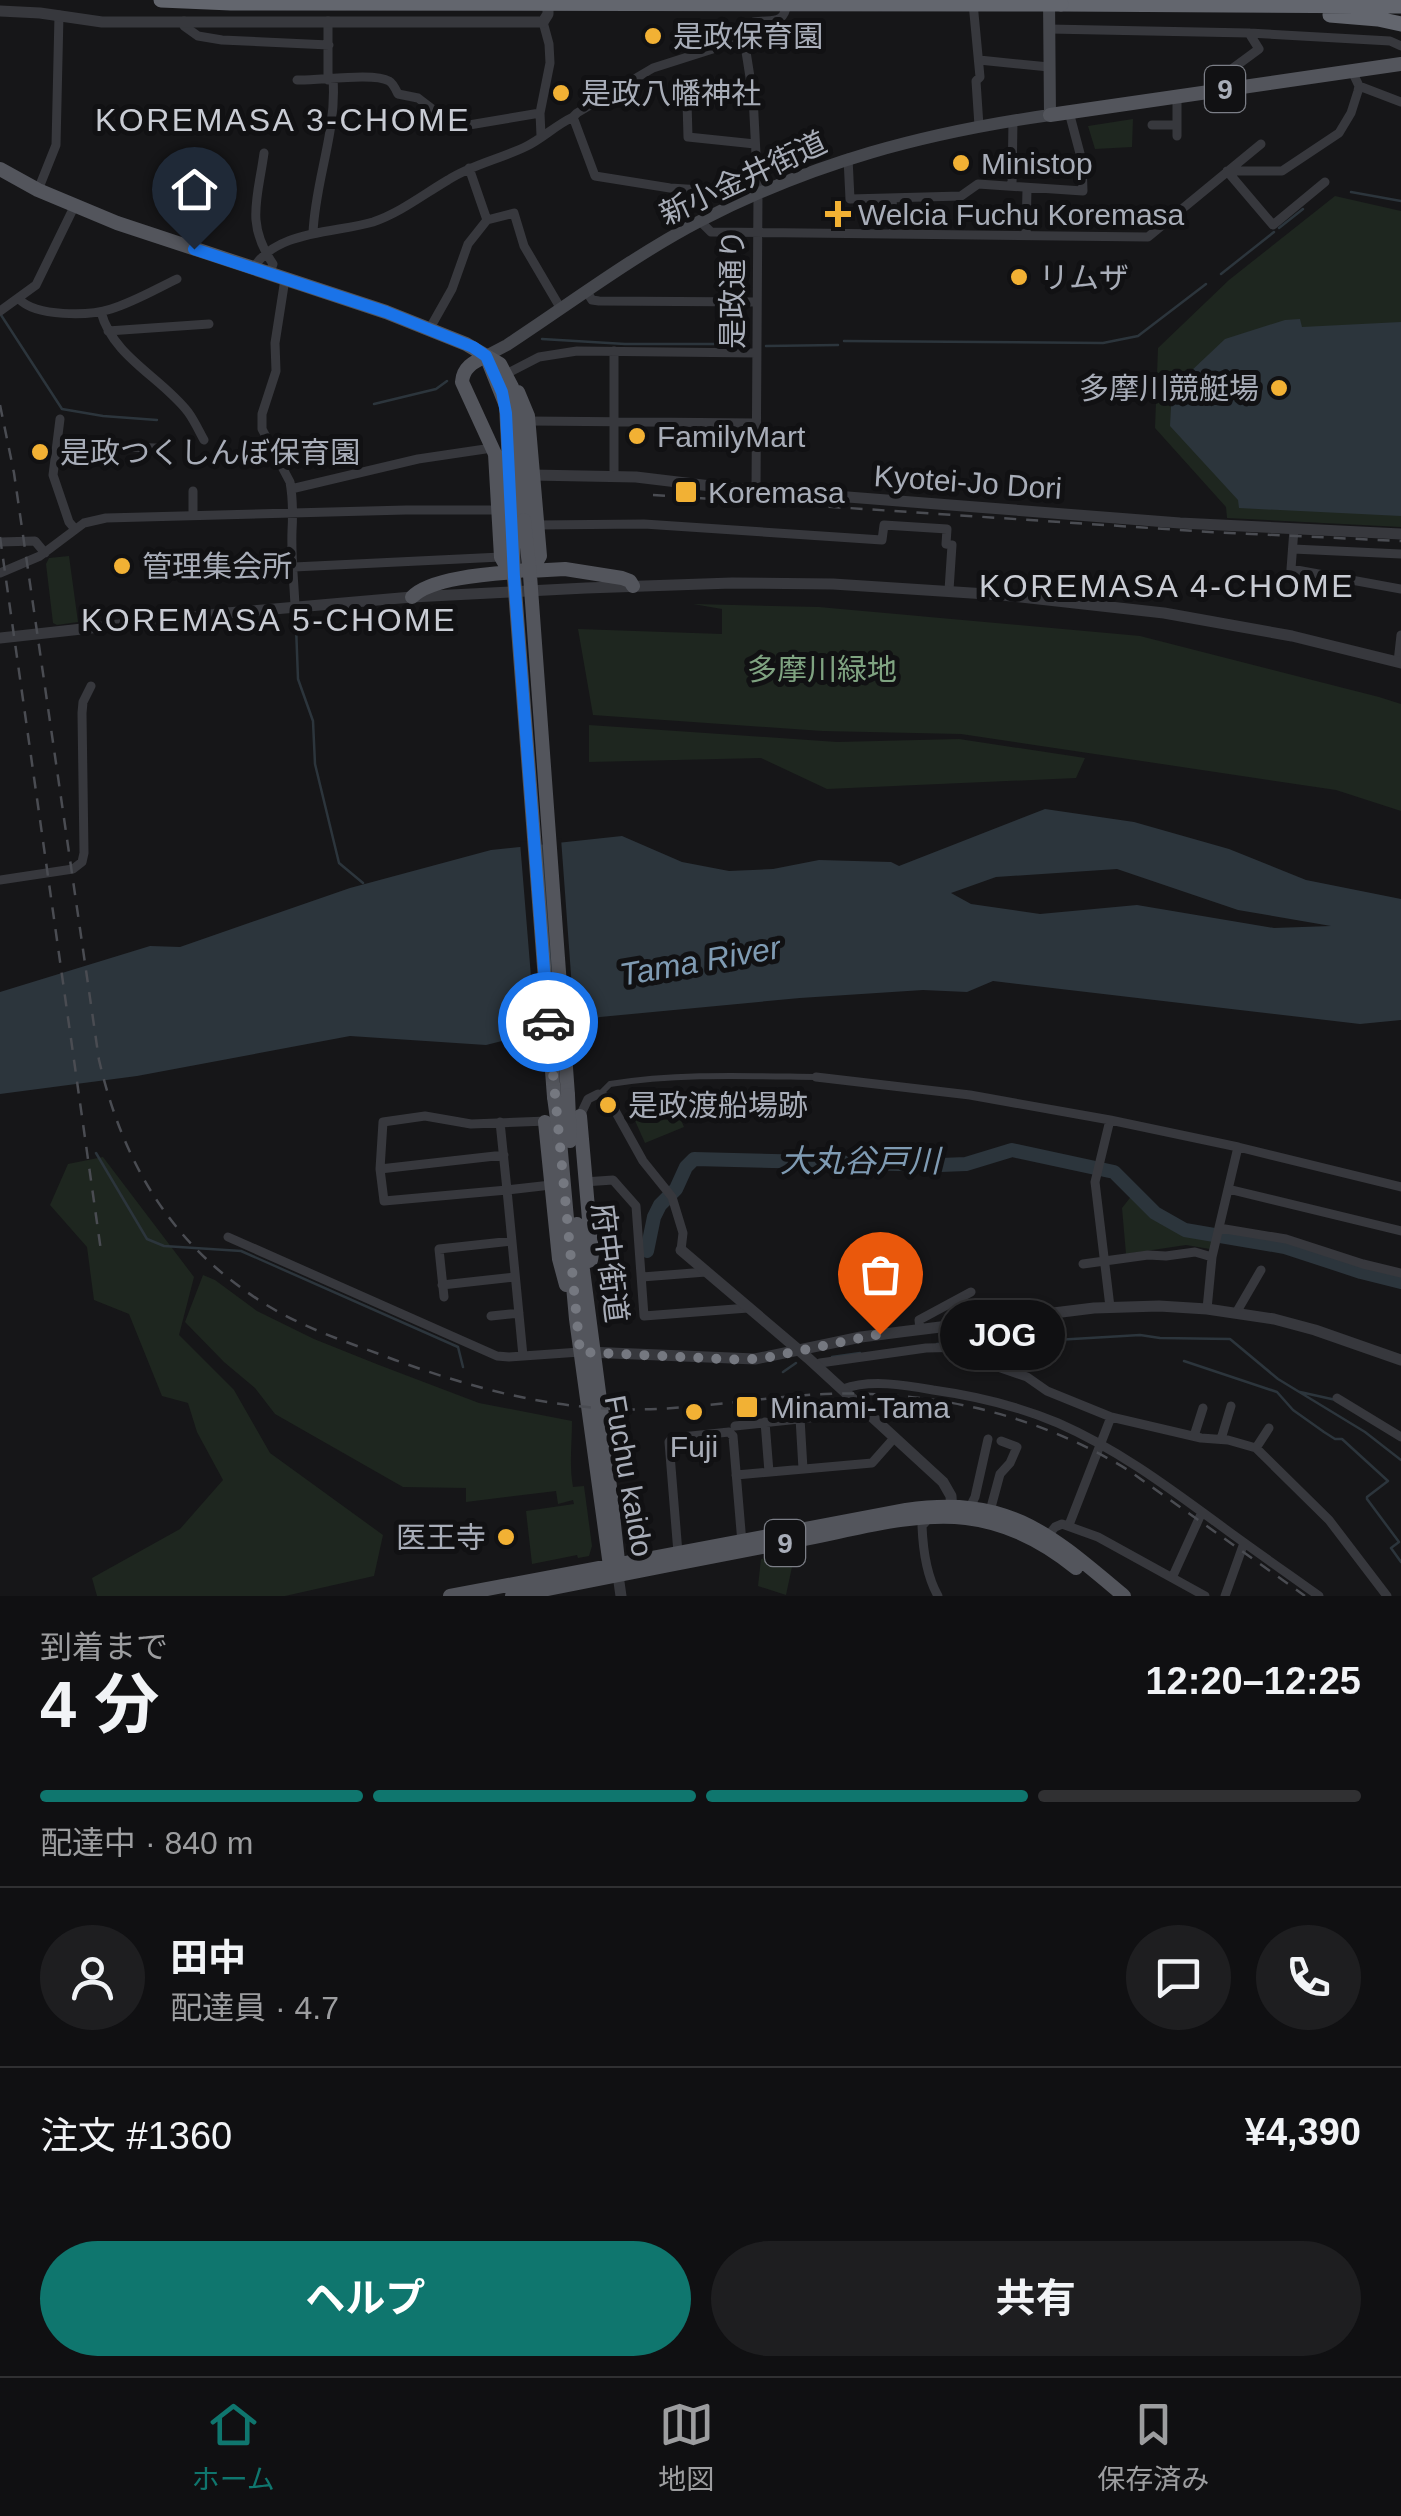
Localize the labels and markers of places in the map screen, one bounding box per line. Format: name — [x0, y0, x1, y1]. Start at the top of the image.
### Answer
place label: 是政保育園 — [673, 20, 823, 53]
marker: 是政保育園 — [642, 25, 664, 47]
place label: 是政八幡神社 — [581, 77, 761, 110]
marker: 是政八幡神社 — [550, 82, 572, 104]
pin — [152, 147, 237, 250]
place label: Ministop — [981, 147, 1093, 180]
marker: Ministop — [950, 152, 972, 174]
place label: Welcia Fuchu Koremasa — [858, 198, 1185, 231]
marker: Welcia Fuchu Koremasa — [827, 203, 849, 225]
place label: リムザ — [1039, 261, 1129, 294]
marker: リムザ — [1008, 266, 1030, 288]
place label: 多摩川競艇場 — [1079, 372, 1259, 405]
marker: 多摩川競艇場 — [1268, 377, 1290, 399]
place label: FamilyMart — [657, 420, 806, 453]
marker: FamilyMart — [626, 425, 648, 447]
place label: 是政つくしんぼ保育園 — [60, 436, 360, 469]
marker: 是政つくしんぼ保育園 — [29, 441, 51, 463]
place label: Koremasa — [708, 476, 845, 509]
marker: Koremasa — [673, 479, 699, 505]
place label: 管理集会所 — [142, 550, 292, 583]
marker: 管理集会所 — [111, 555, 133, 577]
place label: 是政渡船場跡 — [628, 1089, 808, 1122]
marker: 是政渡船場跡 — [597, 1094, 619, 1116]
pin — [838, 1232, 923, 1335]
callout: JOG — [940, 1299, 1065, 1369]
place label: Minami-Tama — [770, 1391, 950, 1424]
marker: Minami-Tama — [734, 1394, 760, 1420]
marker: Fuji — [683, 1401, 705, 1423]
place label: Fuji — [670, 1430, 718, 1463]
place label: 医王寺 — [396, 1521, 486, 1554]
marker: 医王寺 — [495, 1526, 517, 1548]

